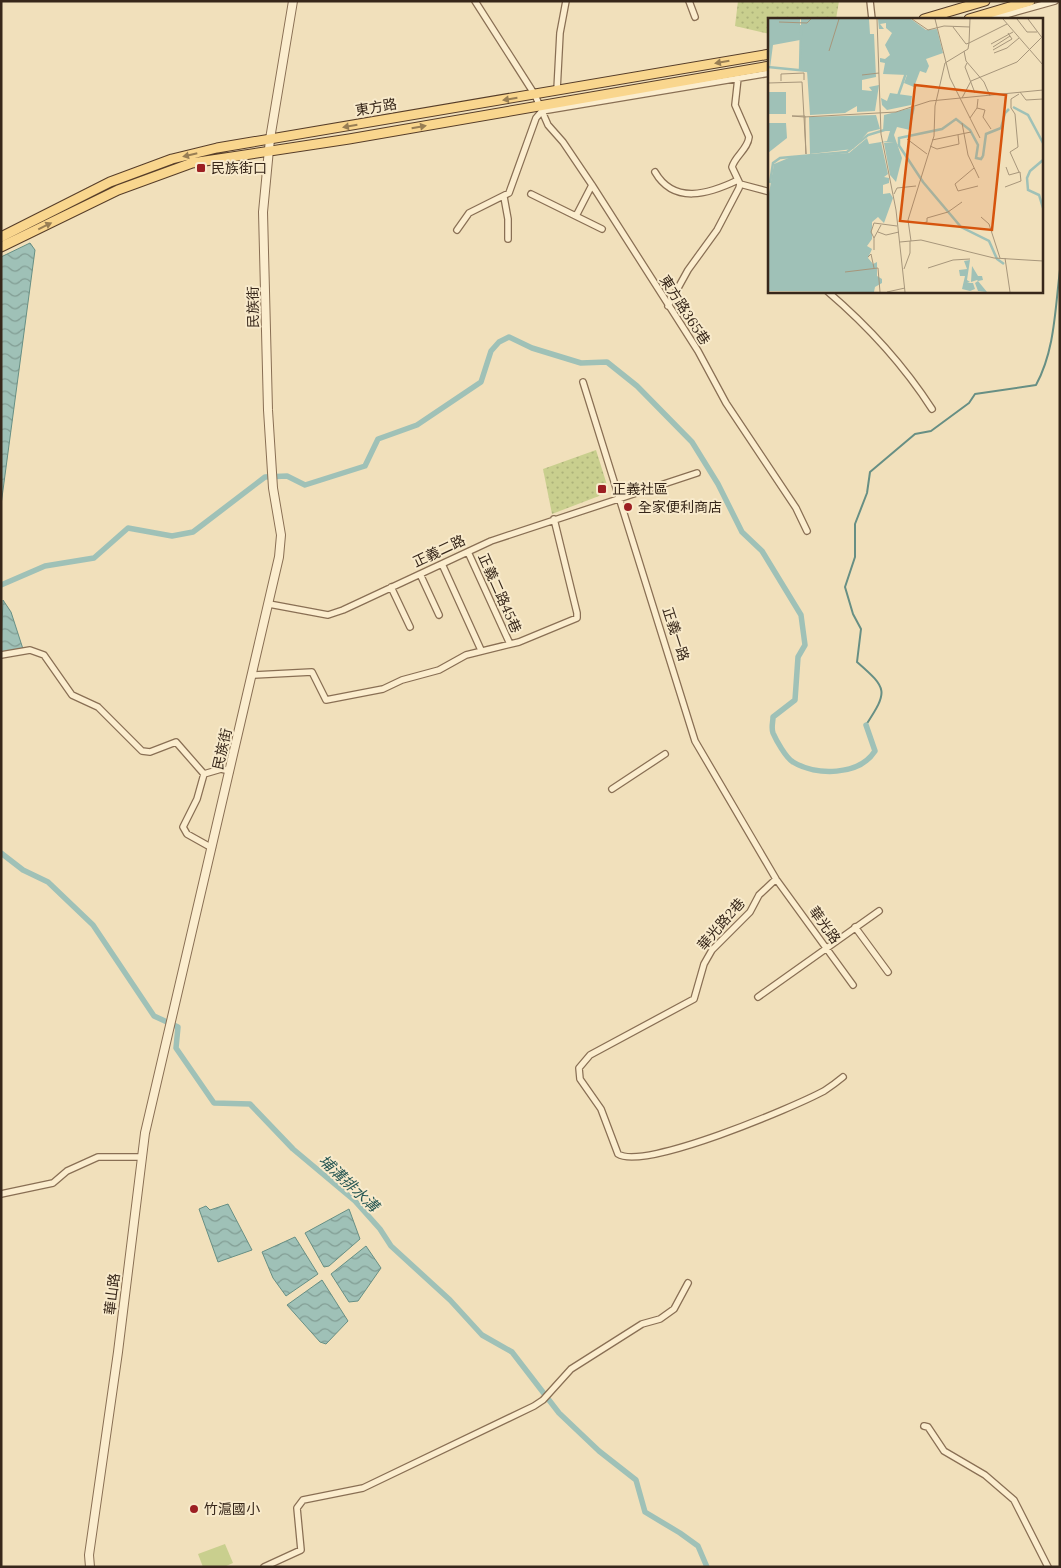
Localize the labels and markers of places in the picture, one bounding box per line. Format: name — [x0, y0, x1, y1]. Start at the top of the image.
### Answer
place label: 民族街口 — [211, 159, 267, 177]
marker: 民族街口 — [195, 162, 207, 174]
place label: 正義社區 — [612, 480, 668, 498]
marker: 正義社區 — [596, 483, 608, 495]
place label: 全家便利商店 — [638, 498, 722, 516]
marker: 全家便利商店 — [622, 501, 634, 513]
place label: 竹滬國小 — [204, 1500, 260, 1518]
marker: 竹滬國小 — [188, 1503, 200, 1515]

